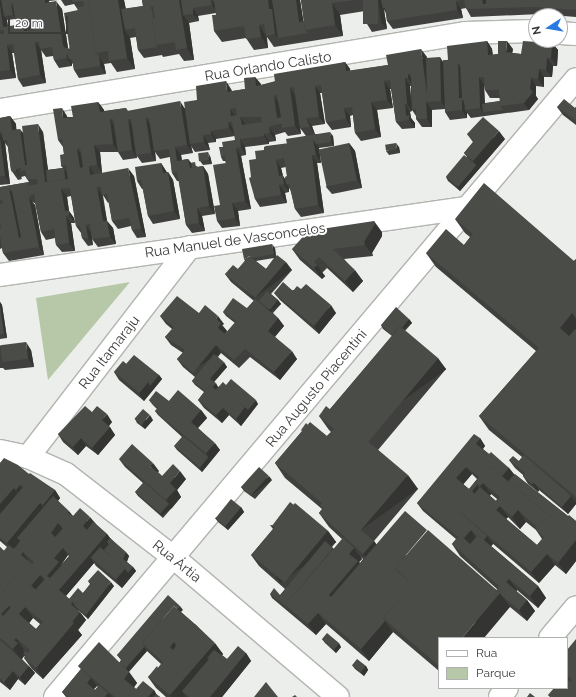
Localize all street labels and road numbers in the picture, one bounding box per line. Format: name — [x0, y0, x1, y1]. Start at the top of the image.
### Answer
street label: Rua Orlando Calisto — [204, 48, 332, 84]
street label: Rua Manuel de Vasconcelos — [143, 219, 327, 261]
street label: Rua Itamaraju — [75, 312, 143, 392]
street label: Rua Augusto Piacentini — [262, 326, 370, 450]
street label: Rua Ártia — [149, 536, 205, 586]

